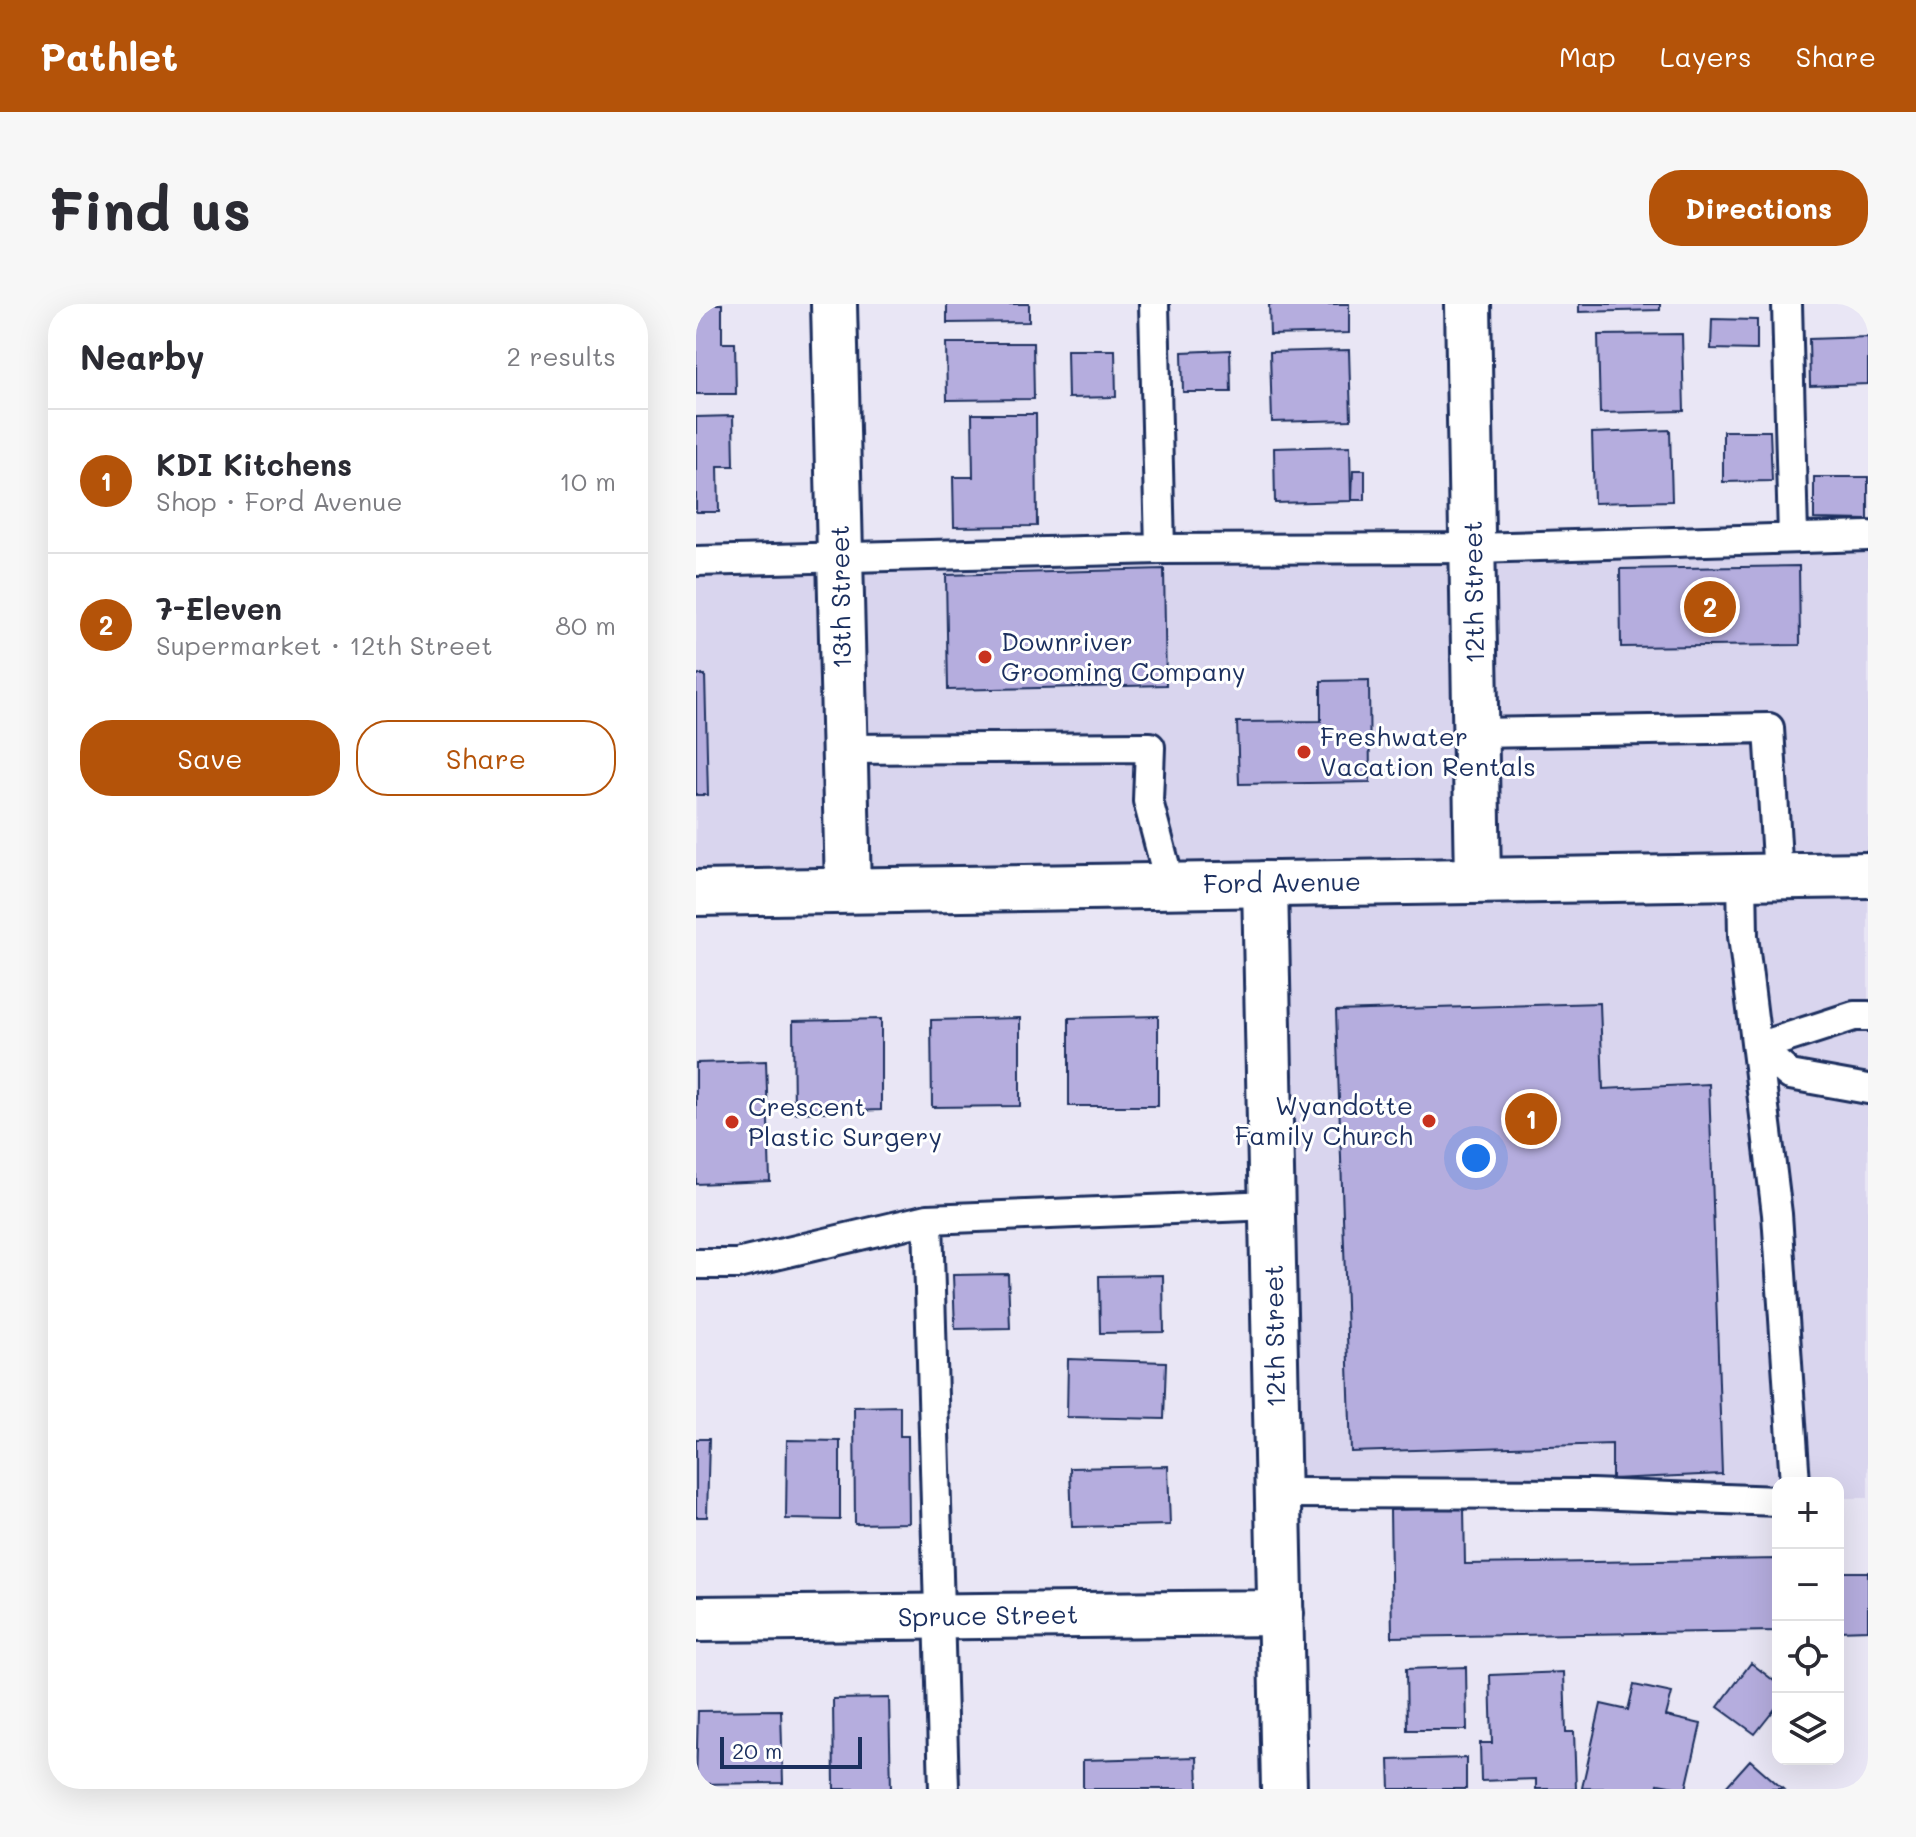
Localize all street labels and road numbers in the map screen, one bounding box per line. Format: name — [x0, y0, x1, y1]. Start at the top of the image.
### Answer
street label: 12th Street — [1455, 520, 1491, 664]
street label: 13th Street — [822, 525, 858, 669]
street label: Ford Avenue — [1203, 864, 1361, 900]
street label: 12th Street — [1256, 1264, 1292, 1408]
street label: Spruce Street — [897, 1596, 1078, 1634]

